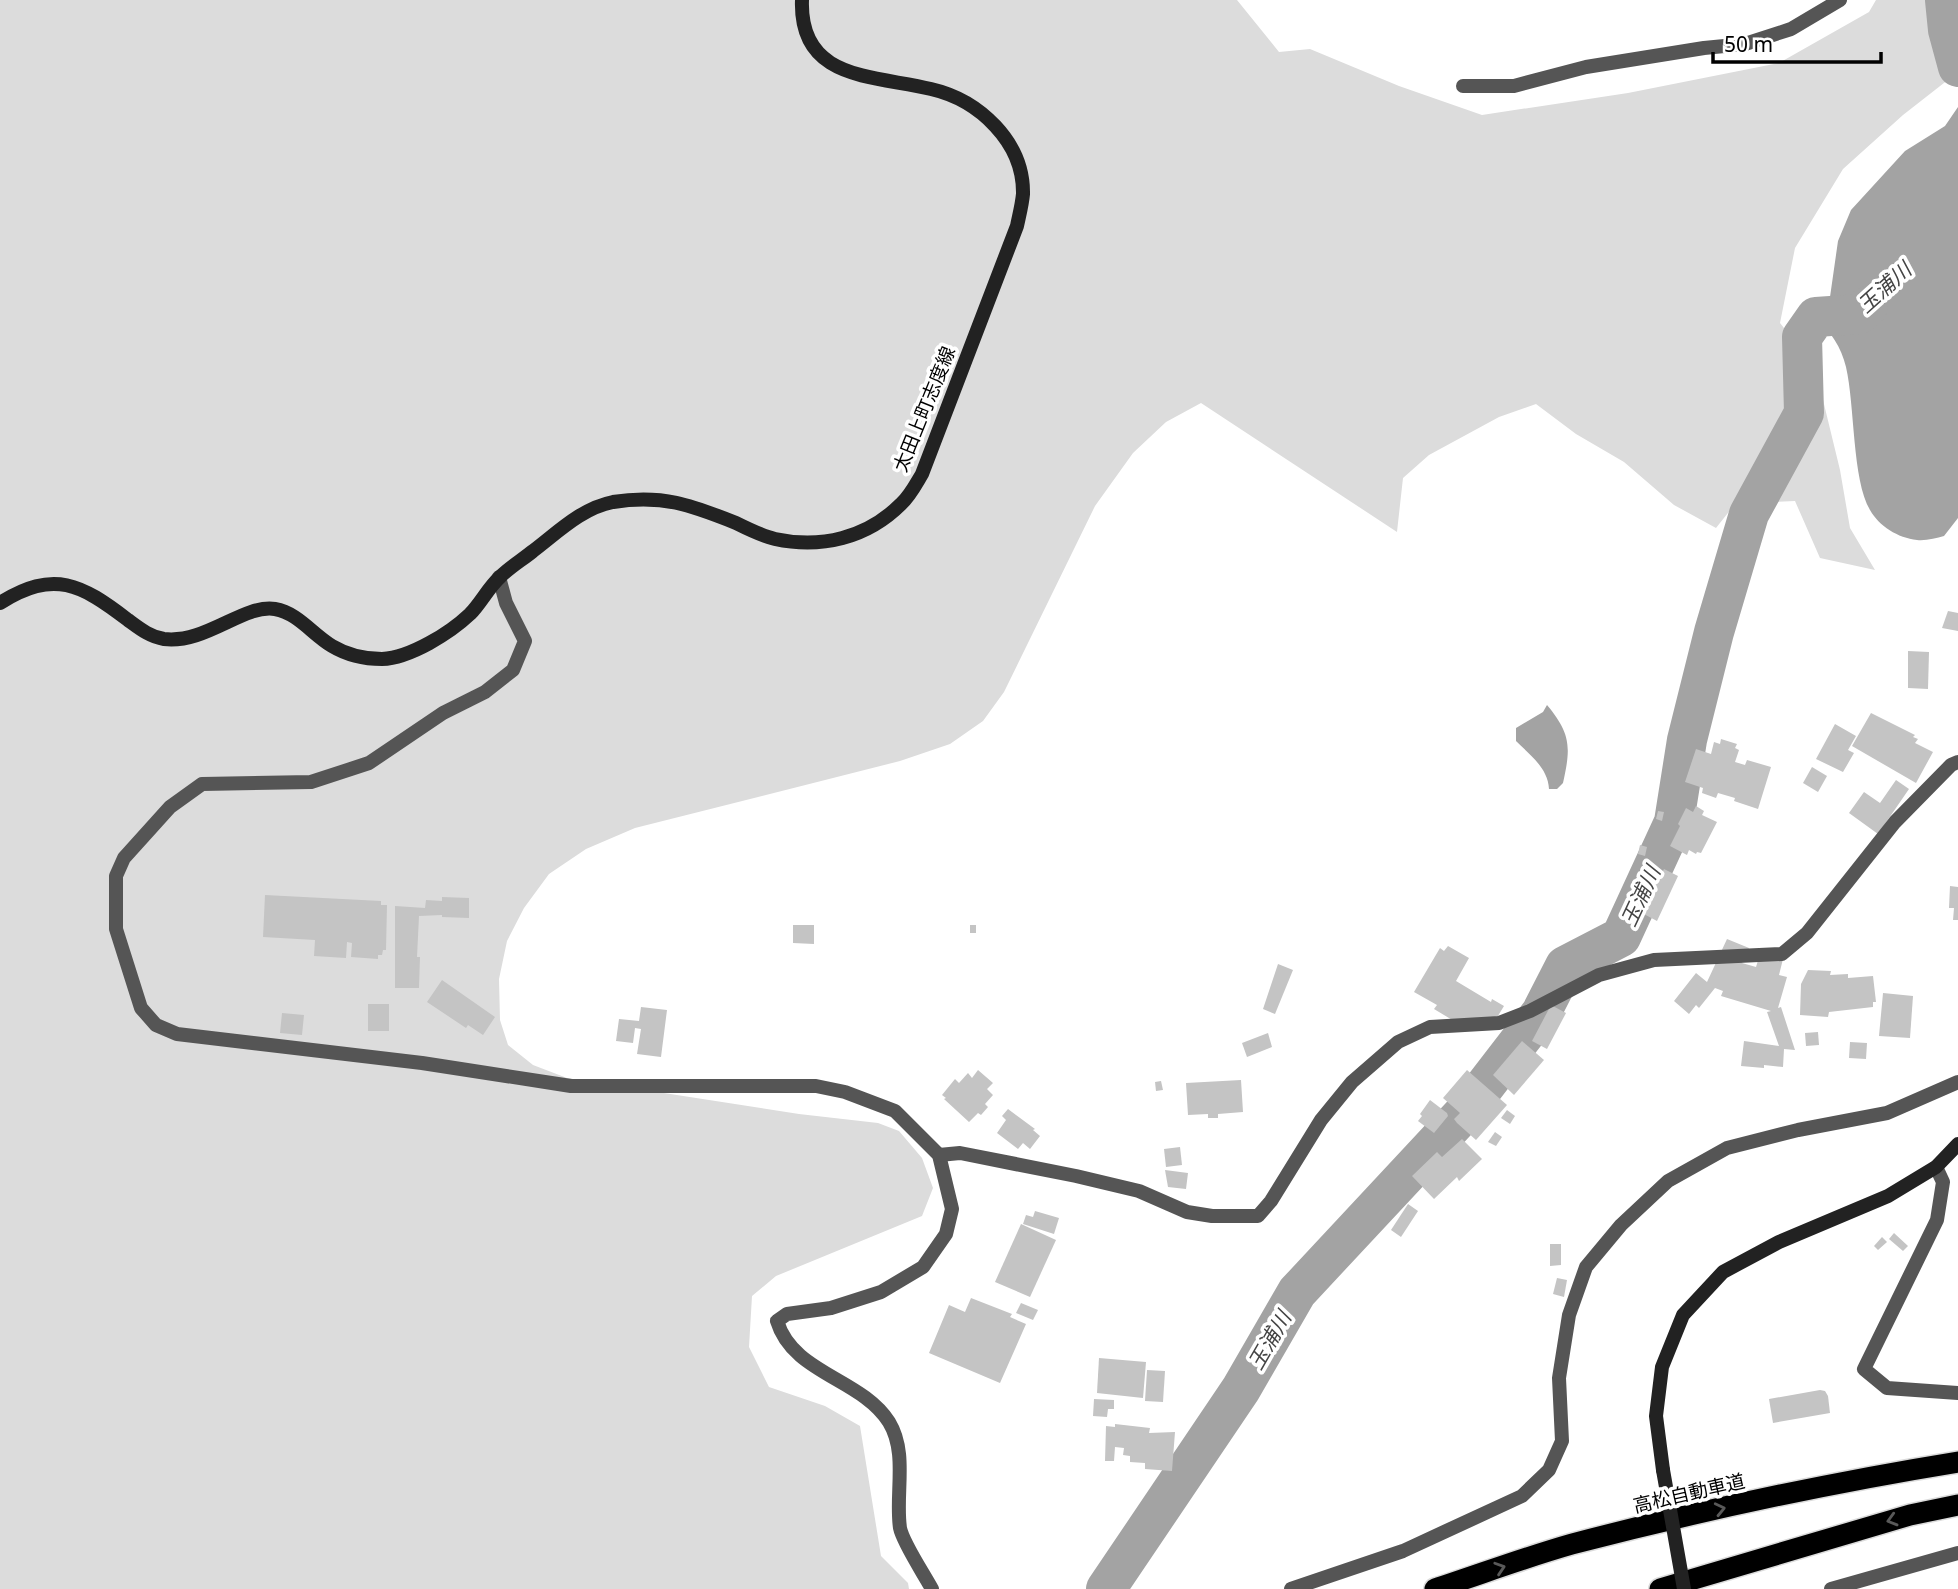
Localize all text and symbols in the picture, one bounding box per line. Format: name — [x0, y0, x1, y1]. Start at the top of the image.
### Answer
scale bar — [1713, 21, 1881, 65]
text: 50 m — [1724, 30, 1773, 58]
water label: 玉浦川 — [1851, 254, 1918, 318]
street label: 太田上町志度線 — [887, 342, 961, 476]
water label: 玉浦川 — [1614, 860, 1667, 930]
water label: 玉浦川 — [1241, 1304, 1298, 1374]
street label: 高松自動車道 — [1631, 1468, 1747, 1518]
one-way arrow — [1714, 1503, 1726, 1517]
one-way arrow — [1886, 1512, 1898, 1527]
one-way arrow — [1494, 1562, 1506, 1576]

